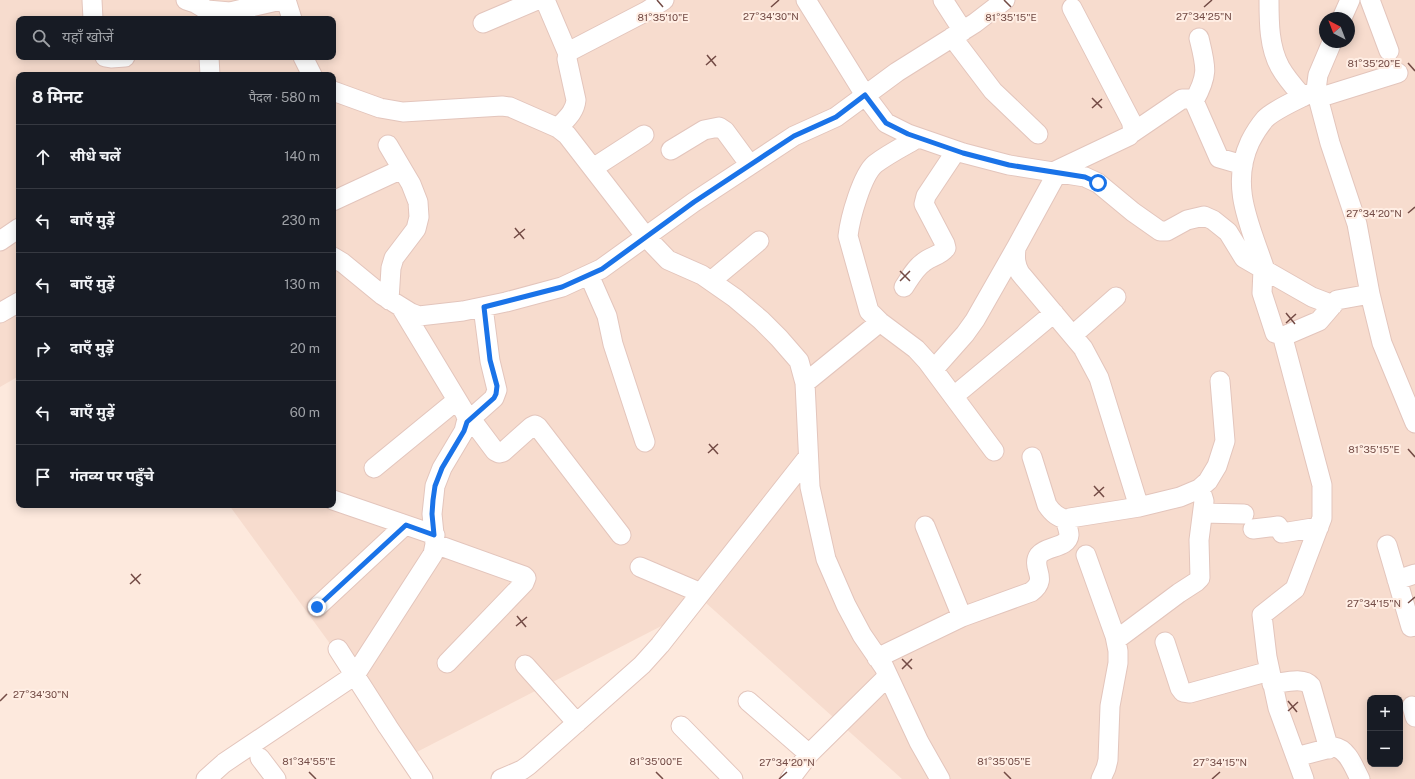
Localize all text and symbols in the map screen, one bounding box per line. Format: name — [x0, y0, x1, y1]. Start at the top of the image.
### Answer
text: 27°34'30"N — [743, 10, 799, 22]
text: 27°34'25"N — [1176, 10, 1232, 22]
text: 81°35'10"E — [637, 11, 689, 23]
text: 81°35'15"E — [985, 11, 1037, 23]
north arrow — [1319, 12, 1355, 48]
search box — [16, 16, 336, 60]
icon: search — [30, 27, 52, 49]
text: यहाँ खोजें — [62, 28, 113, 45]
text: 81°35'20"E — [1348, 57, 1400, 69]
text: 8 मिनट — [32, 87, 83, 107]
text: पैदल · 580 m — [249, 90, 320, 105]
icon: ahead — [32, 146, 54, 168]
text: सीधे चलें — [70, 147, 121, 164]
text: 140 m — [284, 149, 320, 164]
route start — [1089, 174, 1107, 192]
text: 27°34'20"N — [1346, 207, 1402, 219]
icon: left — [32, 210, 54, 232]
text: बाएँ मुड़ें — [70, 211, 115, 228]
text: 230 m — [282, 213, 320, 228]
icon: left — [32, 274, 54, 296]
text: बाएँ मुड़ें — [70, 275, 115, 292]
text: 130 m — [284, 277, 320, 292]
icon: right — [32, 338, 54, 360]
text: दाएँ मुड़ें — [70, 339, 114, 356]
text: 20 m — [290, 341, 320, 356]
icon: left — [32, 402, 54, 424]
text: बाएँ मुड़ें — [70, 403, 115, 420]
text: 60 m — [290, 405, 320, 420]
text: 81°35'15"E — [1348, 443, 1400, 455]
icon: arrive — [32, 466, 54, 488]
text: गंतव्य पर पहुँचे — [70, 467, 154, 484]
text: 27°34'15"N — [1347, 597, 1401, 609]
route end — [308, 598, 326, 616]
text: 27°34'30"N — [13, 688, 69, 700]
map controls — [1367, 695, 1403, 767]
button: + — [1367, 695, 1403, 731]
button: − — [1367, 731, 1403, 767]
text: 81°34'55"E — [282, 755, 336, 767]
text: 81°35'00"E — [630, 755, 683, 767]
text: 81°35'05"E — [977, 755, 1031, 767]
text: 27°34'20"N — [759, 756, 815, 768]
text: 27°34'15"N — [1193, 756, 1247, 768]

